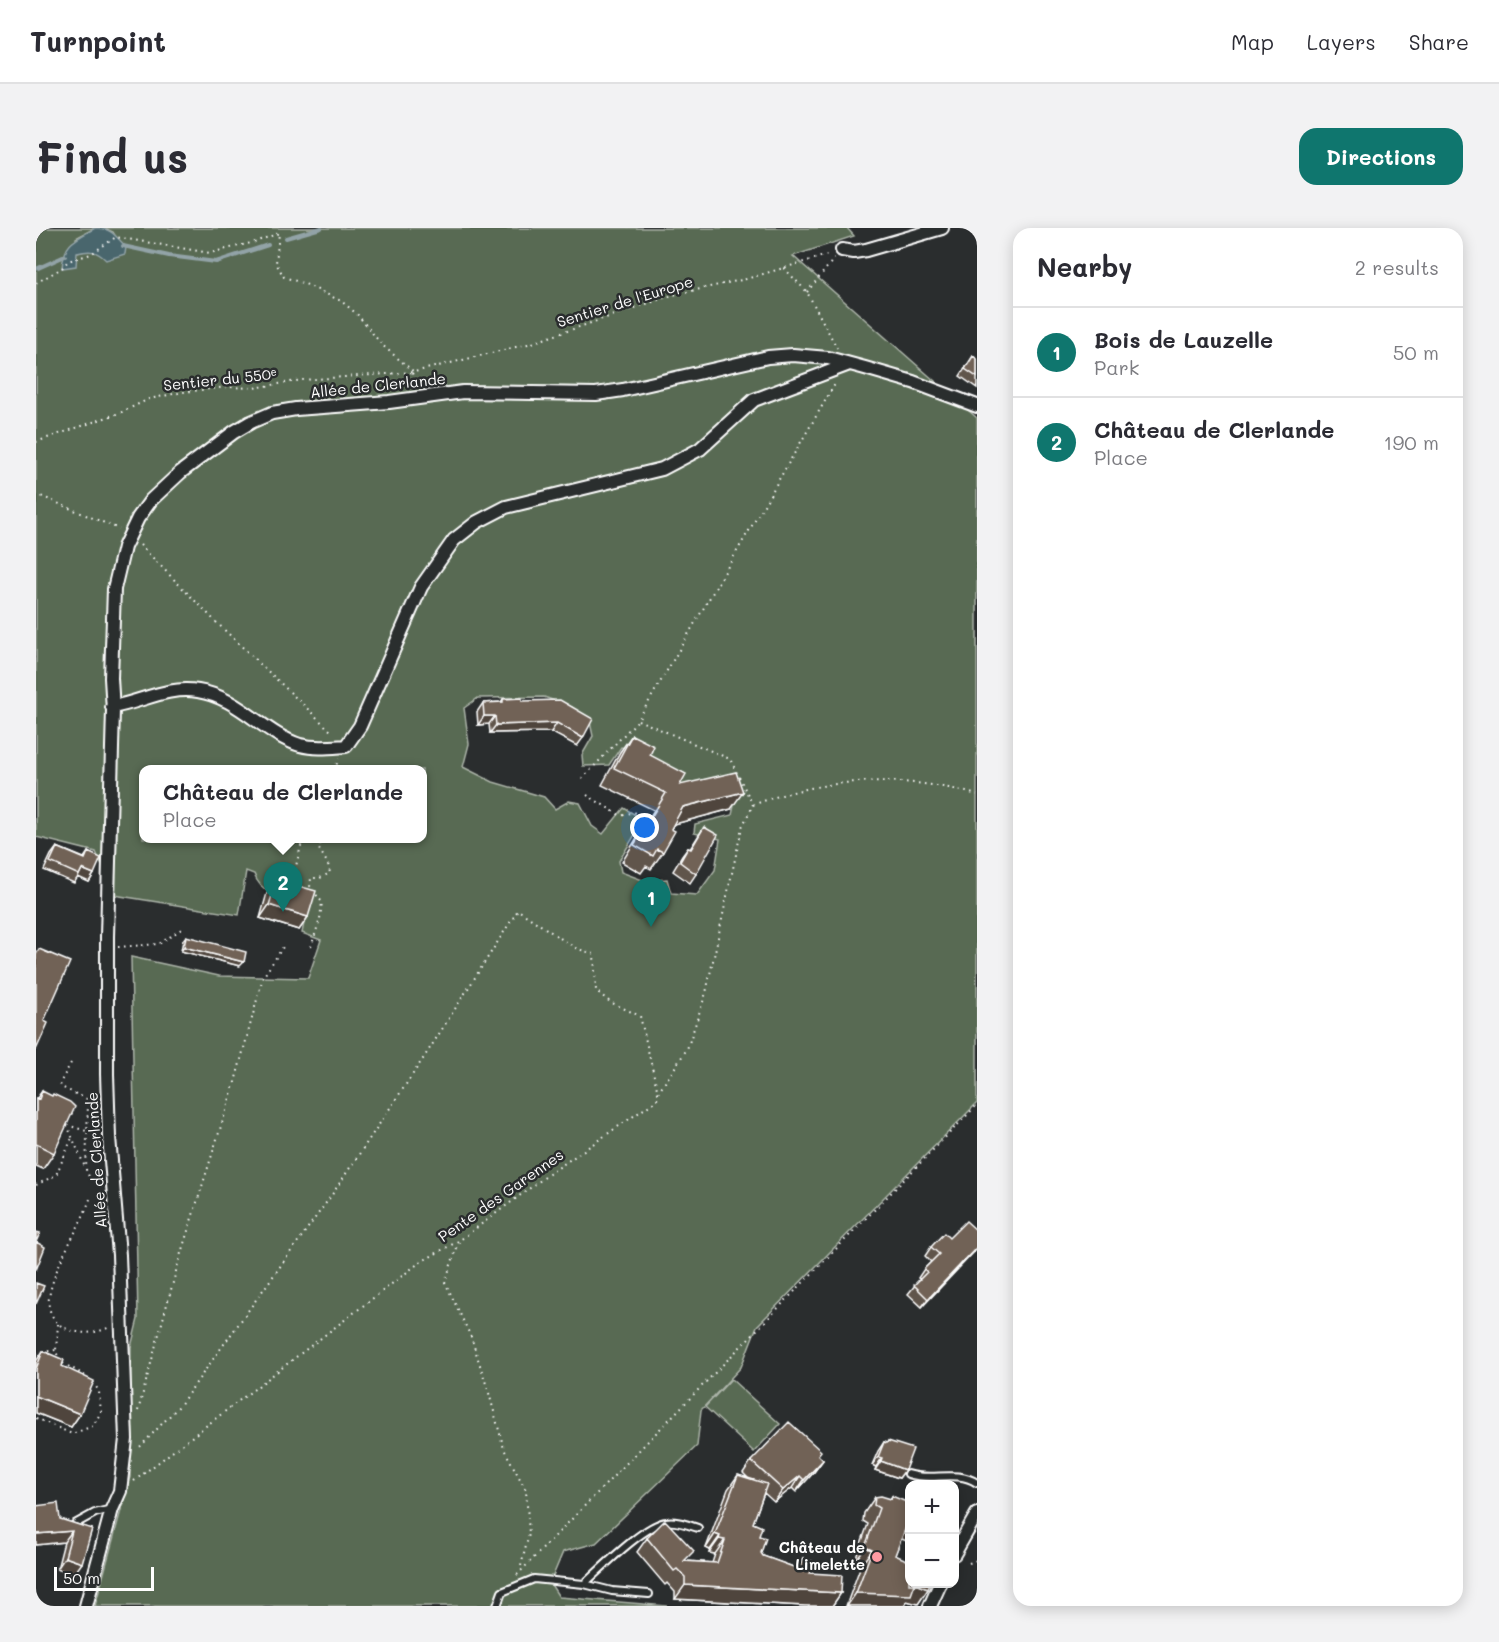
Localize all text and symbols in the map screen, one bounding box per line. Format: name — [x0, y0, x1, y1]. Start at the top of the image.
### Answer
text: Turnpoint — [30, 23, 166, 59]
text: Map — [1231, 28, 1274, 55]
text: Layers — [1307, 28, 1376, 55]
text: Share — [1409, 28, 1469, 55]
button: Directions — [1299, 128, 1463, 185]
text: Find us — [36, 129, 188, 184]
text: Nearby — [1037, 250, 1132, 284]
text: 2 results — [1355, 254, 1439, 280]
street label: Sentier de l'Europe — [554, 271, 695, 331]
text: Bois de Lauzelle — [1094, 325, 1273, 354]
text: 1 — [1052, 339, 1061, 365]
text: 50 m — [1393, 339, 1439, 365]
text: Park — [1094, 354, 1139, 380]
street label: Sentier du 550ᵉ — [162, 363, 278, 395]
street label: Allée de Clerlande — [309, 368, 447, 402]
text: Château de Clerlande — [1094, 415, 1334, 444]
text: 2 — [1051, 429, 1062, 455]
text: 190 m — [1384, 429, 1439, 455]
text: Place — [1094, 444, 1148, 470]
popup — [139, 765, 427, 843]
text: Château de Clerlande — [163, 777, 403, 806]
text: Place — [163, 806, 217, 832]
your location — [630, 813, 659, 842]
pin: 2 — [264, 862, 302, 912]
pin: 1 — [632, 878, 670, 927]
street label: Allée de Clerlande — [81, 1091, 111, 1229]
street label: Pente des Garennes — [434, 1144, 567, 1246]
map controls — [905, 1480, 959, 1588]
button: + — [905, 1480, 959, 1534]
button: − — [905, 1534, 959, 1588]
place label: Château de Limelette — [779, 1537, 865, 1574]
marker: Château de Limelette — [870, 1550, 884, 1564]
scale bar — [54, 1564, 154, 1592]
text: 50 m — [63, 1567, 100, 1588]

